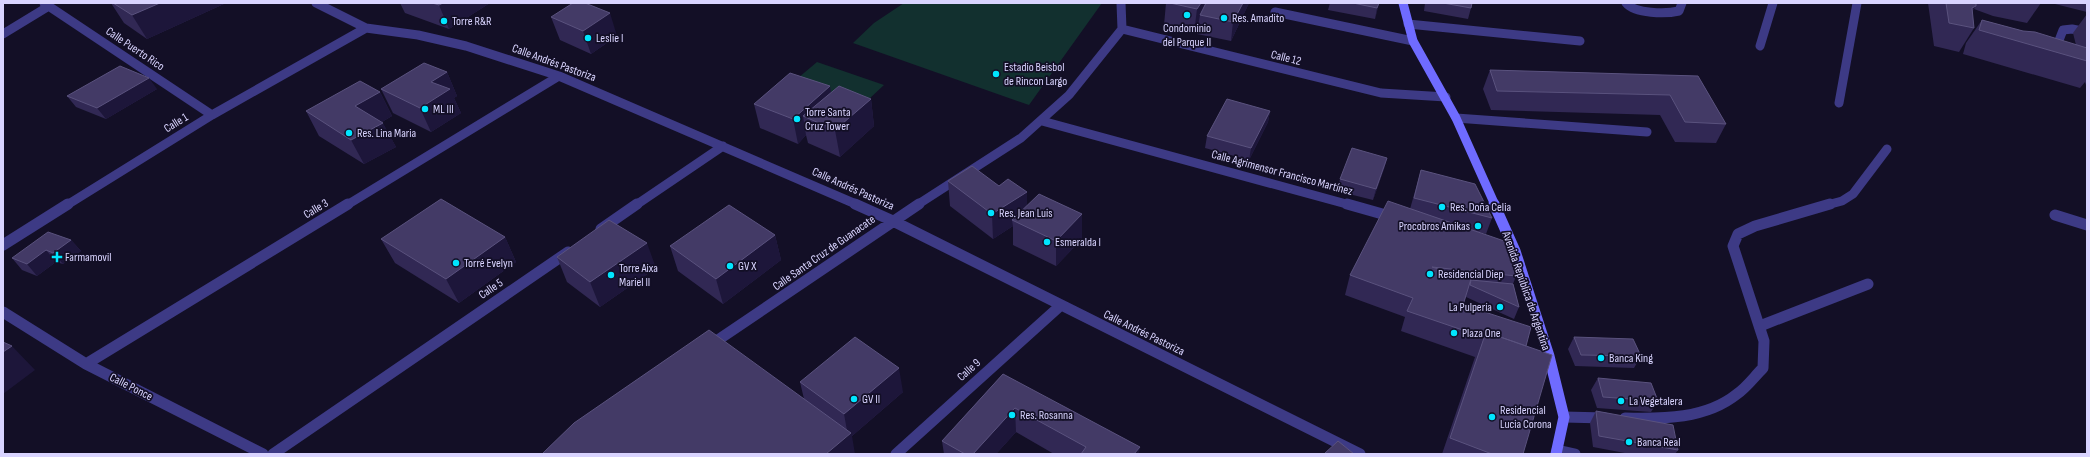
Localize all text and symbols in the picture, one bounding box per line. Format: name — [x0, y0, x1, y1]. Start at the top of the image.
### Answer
marker: Condominio del Parque II — [1182, 10, 1192, 20]
place label: Res. Amadito — [1232, 11, 1284, 26]
marker: Res. Amadito — [1219, 13, 1229, 23]
place label: Torre R&R — [452, 14, 492, 29]
marker: Torre R&R — [439, 16, 449, 26]
place label: Condominio del Parque II — [1163, 21, 1211, 50]
street label: Calle Puerto Rico — [103, 24, 167, 74]
place label: Leslie I — [596, 31, 623, 46]
marker: Leslie I — [583, 33, 593, 43]
street label: Calle Andrés Pastoriza — [510, 41, 598, 85]
street label: Calle 12 — [1269, 47, 1303, 69]
place label: Estadio Beisbol de Rincon Largo — [1004, 60, 1067, 89]
marker: Estadio Beisbol de Rincon Largo — [991, 69, 1001, 79]
place label: ML III — [433, 102, 454, 117]
marker: ML III — [420, 104, 430, 114]
place label: Torre Santa Cruz Tower — [805, 105, 851, 134]
street label: Calle 1 — [161, 109, 192, 136]
marker: Torre Santa Cruz Tower — [792, 114, 802, 124]
place label: Res. Lina Maria — [357, 126, 416, 141]
marker: Res. Lina Maria — [344, 128, 354, 138]
street label: Calle Agrimensor Francisco Martínez — [1210, 147, 1355, 199]
street label: Calle Andrés Pastoriza — [810, 164, 897, 214]
street label: Calle 3 — [301, 196, 331, 222]
place label: Res. Doña Celia — [1450, 200, 1512, 215]
marker: Res. Doña Celia — [1437, 202, 1447, 212]
place label: Res. Jean Luis — [999, 206, 1053, 221]
marker: Res. Jean Luis — [986, 208, 996, 218]
street label: Calle Santa Cruz de Guanacate — [770, 212, 878, 294]
place label: Procobros Amikas — [1399, 219, 1470, 234]
marker: Procobros Amikas — [1473, 221, 1483, 231]
street label: Avenida República de Argentina — [1498, 229, 1554, 353]
place label: Esmeralda I — [1055, 235, 1101, 250]
marker: Esmeralda I — [1042, 237, 1052, 247]
place label: Farmamovil — [65, 250, 111, 265]
marker: Farmamovil — [52, 252, 62, 262]
place label: Torré Evelyn — [464, 256, 513, 271]
marker: Torré Evelyn — [451, 258, 461, 268]
place label: GV X — [738, 259, 757, 274]
place label: Torre Aixa Mariel II — [619, 261, 658, 290]
marker: GV X — [725, 261, 735, 271]
place label: Residencial Diep — [1438, 267, 1503, 282]
marker: Residencial Diep — [1425, 269, 1435, 279]
marker: Torre Aixa Mariel II — [606, 270, 616, 280]
street label: Calle 5 — [476, 275, 506, 303]
place label: La Pulpería — [1449, 300, 1492, 315]
marker: La Pulpería — [1495, 302, 1505, 312]
street label: Calle Andrés Pastoriza — [1101, 307, 1187, 359]
place label: Plaza One — [1462, 326, 1501, 341]
marker: Plaza One — [1449, 328, 1459, 338]
place label: Banca King — [1609, 351, 1653, 366]
marker: Banca King — [1596, 353, 1606, 363]
street label: Calle 9 — [954, 355, 984, 385]
street label: Calle Ponce — [107, 370, 155, 404]
place label: GV II — [862, 392, 880, 407]
marker: GV II — [849, 394, 859, 404]
place label: La Vegetalera — [1629, 394, 1683, 409]
marker: La Vegetalera — [1616, 396, 1626, 406]
place label: Residencial Lucia Corona — [1500, 403, 1552, 432]
place label: Res. Rosanna — [1020, 408, 1073, 423]
marker: Res. Rosanna — [1007, 410, 1017, 420]
marker: Residencial Lucia Corona — [1487, 412, 1497, 422]
place label: Banca Real — [1637, 435, 1680, 450]
marker: Banca Real — [1624, 437, 1634, 447]

